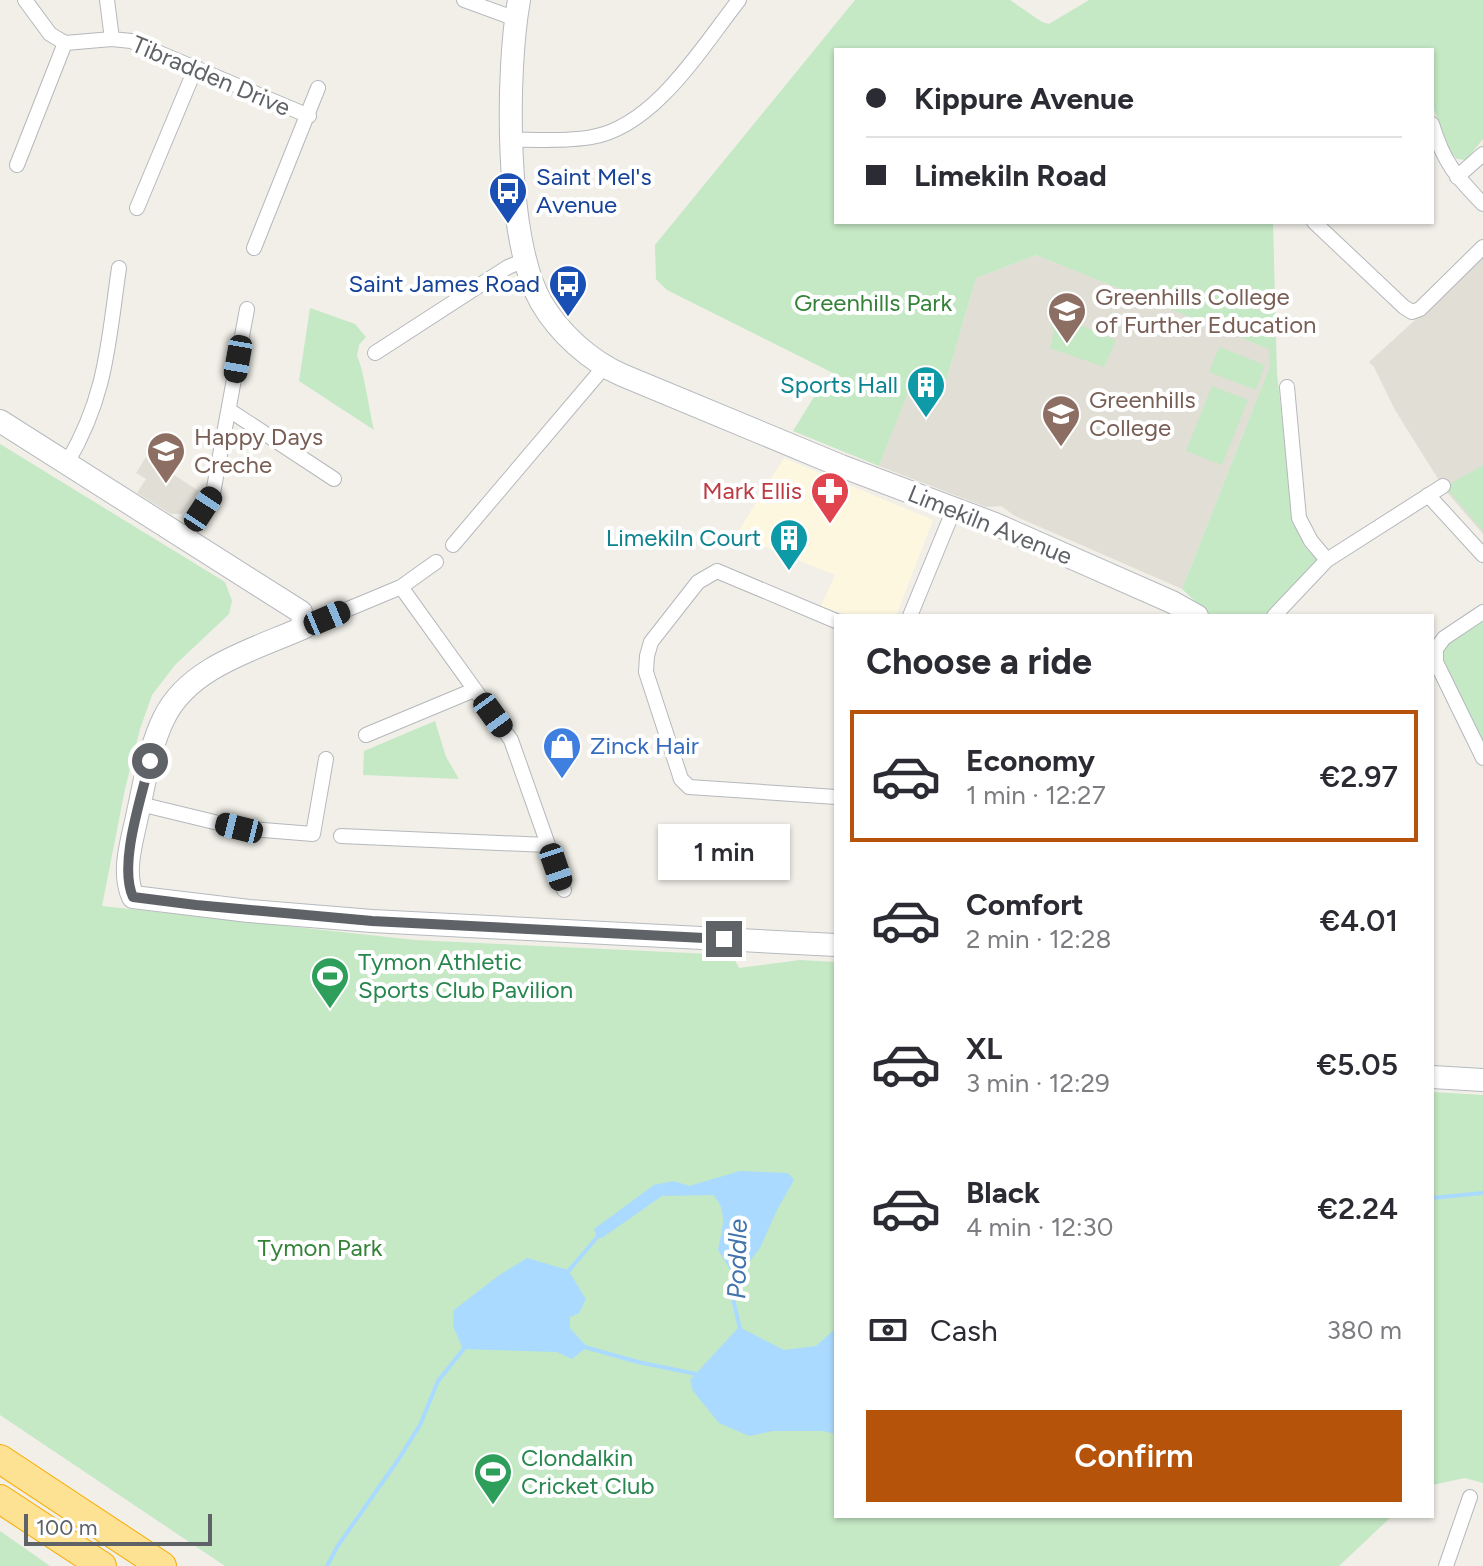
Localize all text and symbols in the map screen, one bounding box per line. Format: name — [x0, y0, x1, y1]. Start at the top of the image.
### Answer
street label: Tibradden Drive — [128, 29, 295, 122]
text: Kippure Avenue — [914, 80, 1134, 117]
text: Limekiln Road — [914, 157, 1107, 194]
place label: Saint Mel's Avenue — [536, 162, 652, 219]
bus stop icon: Saint Mel's Avenue — [487, 170, 529, 225]
bus stop icon: Saint James Road — [547, 263, 589, 318]
place label: Saint James Road — [349, 269, 540, 298]
place label: Greenhills College of Further Education — [1095, 282, 1316, 339]
park label: Greenhills Park — [794, 288, 952, 317]
school or university icon: Greenhills College of Further Education — [1046, 290, 1088, 345]
car — [222, 333, 254, 385]
building icon: Sports Hall — [905, 364, 947, 419]
place label: Sports Hall — [780, 370, 898, 399]
place label: Greenhills College — [1089, 385, 1196, 442]
school or university icon: Greenhills College — [1040, 393, 1082, 448]
place label: Happy Days Creche — [194, 422, 323, 479]
school or university icon: Happy Days Creche — [145, 430, 187, 485]
pharmacy icon: Mark Ellis — [809, 470, 851, 525]
place label: Mark Ellis — [702, 476, 802, 505]
street label: Limekiln Avenue — [904, 478, 1077, 571]
car — [180, 482, 226, 536]
building icon: Limekiln Court — [768, 517, 810, 572]
place label: Limekiln Court — [606, 523, 761, 552]
car — [300, 598, 354, 638]
text: Choose a ride — [866, 640, 1092, 683]
car — [469, 689, 517, 741]
shop icon: Zinck Hair — [541, 725, 583, 780]
place label: Zinck Hair — [590, 731, 699, 760]
icon: car — [870, 740, 942, 812]
text: Economy — [966, 742, 1095, 779]
route start — [132, 743, 168, 779]
text: €2.97 — [1320, 758, 1398, 795]
text: 1 min · 12:27 — [966, 779, 1106, 811]
car — [213, 811, 265, 845]
callout: 1 min — [658, 823, 790, 879]
text: 1 min — [694, 836, 754, 868]
car — [537, 840, 575, 894]
icon: car — [870, 884, 942, 956]
text: Comfort — [966, 886, 1084, 923]
text: €4.01 — [1320, 902, 1398, 939]
route end — [706, 921, 742, 957]
text: 2 min · 12:28 — [966, 923, 1111, 955]
place label: Tymon Athletic Sports Club Pavilion — [358, 947, 573, 1004]
sports icon: Tymon Athletic Sports Club Pavilion — [309, 955, 351, 1010]
icon: car — [870, 1028, 942, 1100]
text: XL — [966, 1030, 1002, 1067]
text: €5.05 — [1317, 1046, 1398, 1083]
text: 3 min · 12:29 — [966, 1067, 1110, 1099]
icon: car — [870, 1172, 942, 1244]
text: Black — [966, 1174, 1040, 1211]
text: €2.24 — [1317, 1190, 1398, 1227]
text: 4 min · 12:30 — [966, 1211, 1113, 1243]
water label: Poddle — [720, 1219, 754, 1299]
park label: Tymon Park — [258, 1233, 383, 1262]
icon: cash — [866, 1308, 910, 1352]
text: Cash — [930, 1312, 998, 1349]
text: 380 m — [1327, 1314, 1402, 1346]
button: Confirm — [866, 1410, 1402, 1502]
place label: Clondalkin Cricket Club — [521, 1443, 655, 1500]
sports icon: Clondalkin Cricket Club — [472, 1451, 514, 1506]
scale bar — [24, 1510, 212, 1546]
text: 100 m — [36, 1514, 97, 1541]

